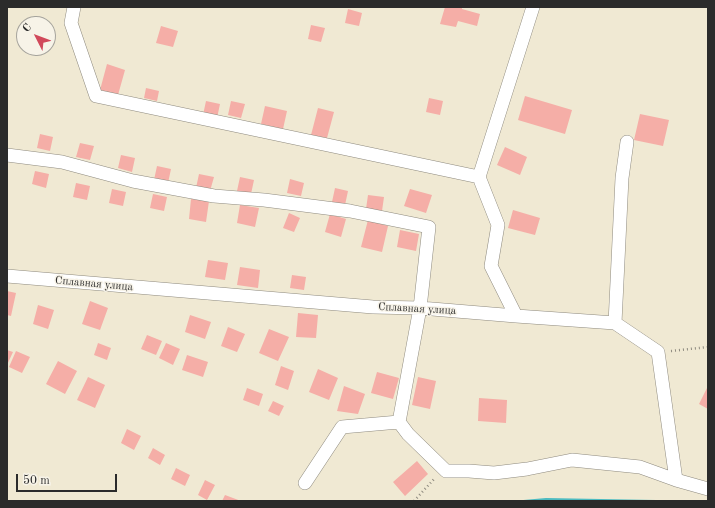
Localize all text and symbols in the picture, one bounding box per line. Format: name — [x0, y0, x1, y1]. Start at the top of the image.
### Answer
north arrow — [16, 16, 56, 56]
text: С — [21, 22, 34, 35]
street label: Сплавная улица — [55, 274, 133, 294]
street label: Сплавная улица — [378, 300, 456, 318]
scale bar — [18, 466, 119, 492]
text: 50 m — [23, 475, 50, 487]

